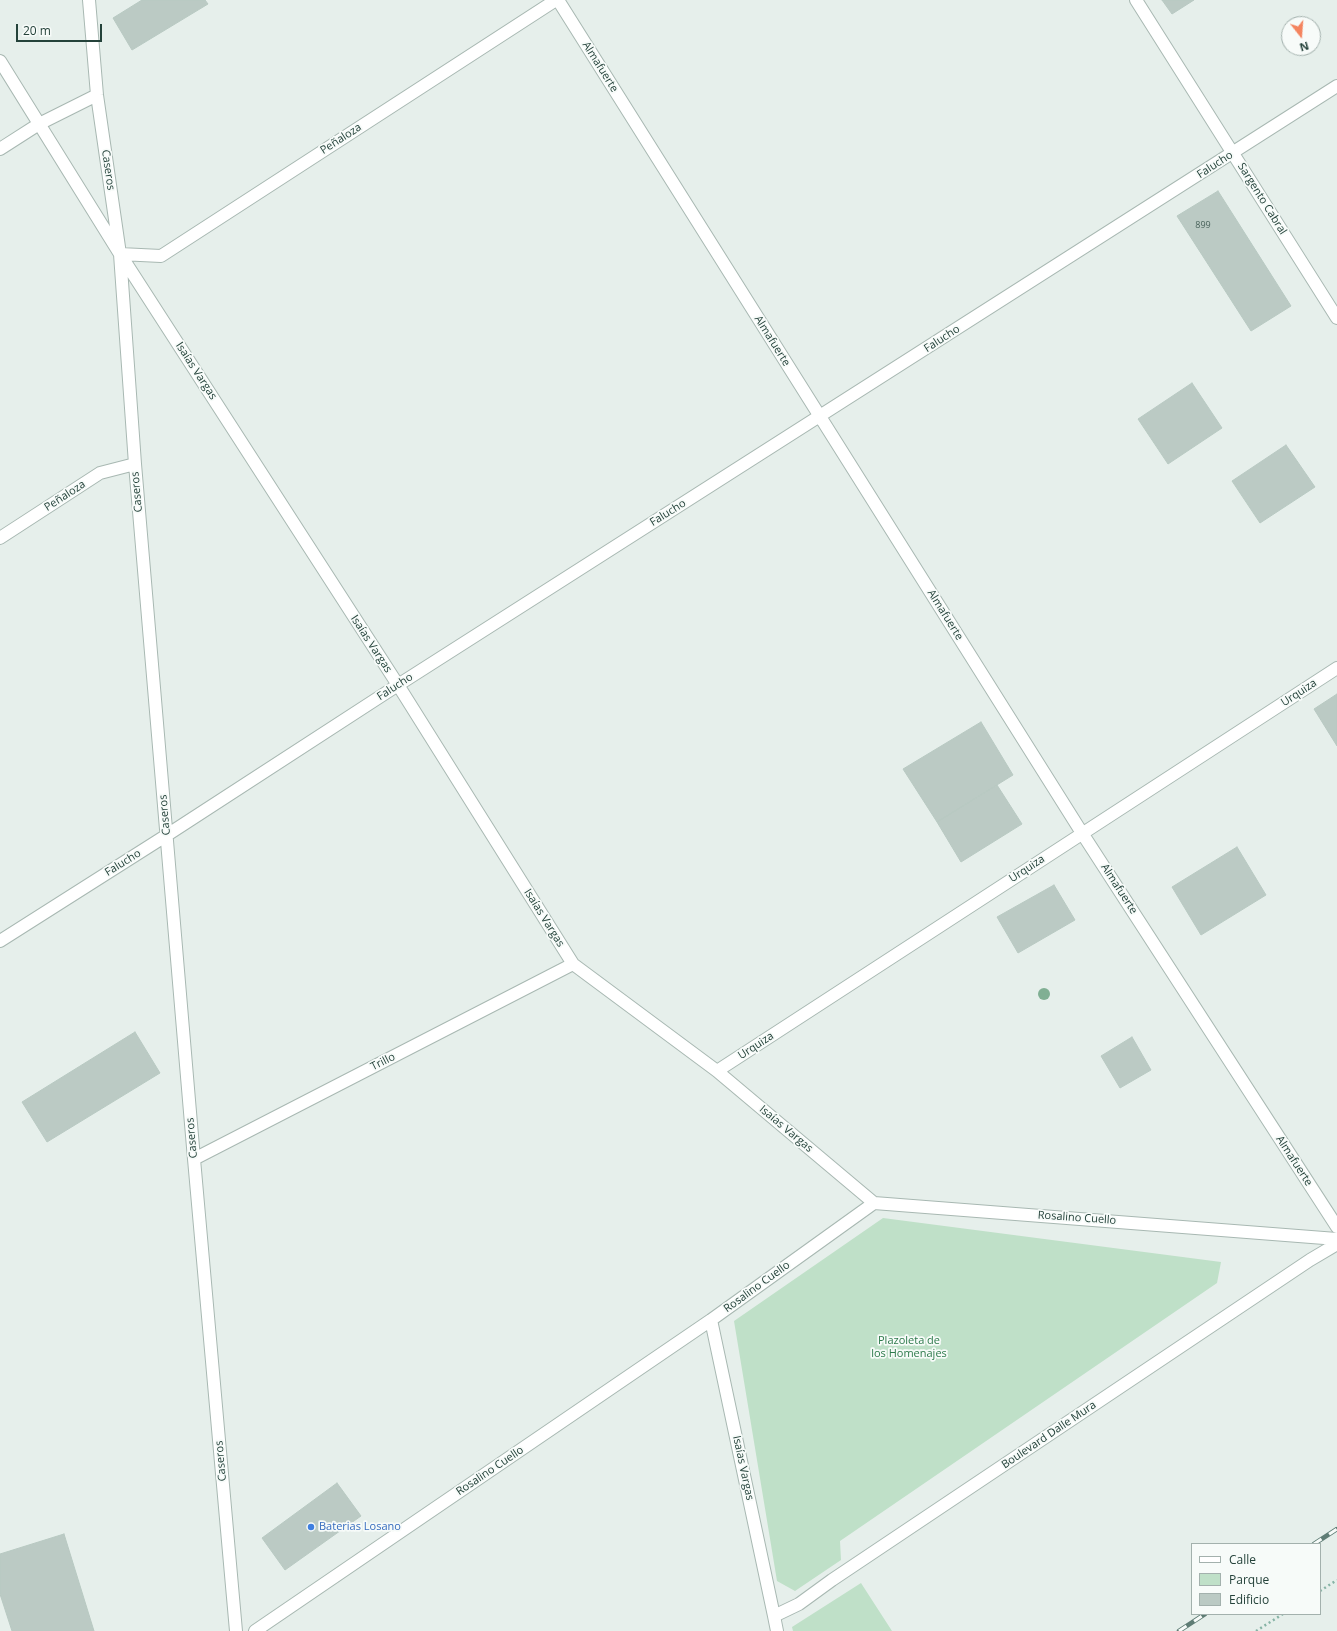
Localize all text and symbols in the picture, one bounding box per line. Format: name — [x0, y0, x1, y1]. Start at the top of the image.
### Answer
scale bar — [18, 16, 104, 42]
north arrow — [1281, 16, 1321, 56]
text: 20 m — [23, 22, 51, 39]
street label: Almafuerte — [579, 39, 621, 95]
text: N — [1298, 39, 1311, 55]
street label: Peñaloza — [318, 121, 364, 157]
street label: Caseros — [99, 149, 117, 191]
street label: Falucho — [1195, 149, 1235, 181]
street label: Sargento Cabral — [1235, 161, 1289, 237]
house number: 899 — [1195, 220, 1211, 230]
street label: Almafuerte — [751, 313, 793, 369]
street label: Falucho — [922, 323, 962, 355]
street label: Isaías Vargas — [173, 340, 219, 402]
street label: Caseros — [129, 471, 145, 513]
street label: Peñaloza — [42, 478, 88, 514]
street label: Falucho — [648, 497, 688, 529]
street label: Almafuerte — [924, 587, 966, 643]
street label: Isaías Vargas — [348, 613, 394, 675]
street label: Falucho — [375, 671, 415, 703]
street label: Urquiza — [1279, 677, 1319, 709]
street label: Caseros — [157, 794, 173, 836]
street label: Falucho — [103, 847, 143, 879]
street label: Urquiza — [1007, 853, 1047, 885]
street label: Almafuerte — [1098, 861, 1140, 917]
street label: Isaías Vargas — [521, 887, 567, 949]
street label: Urquiza — [736, 1030, 776, 1062]
street label: Trillo — [369, 1050, 397, 1074]
street label: Isaías Vargas — [757, 1103, 815, 1155]
street label: Caseros — [184, 1117, 200, 1159]
street label: Almafuerte — [1273, 1133, 1315, 1189]
street label: Rosalino Cuello — [1037, 1209, 1117, 1227]
street label: Rosalino Cuello — [721, 1259, 793, 1315]
park label: Plazoleta de los Homenajes — [871, 1334, 947, 1360]
street label: Boulevard Dalle Mura — [999, 1398, 1099, 1472]
street label: Isaías Vargas — [730, 1434, 756, 1502]
street label: Caseros — [213, 1440, 229, 1482]
street label: Rosalino Cuello — [454, 1444, 526, 1498]
place label: Baterias Losano — [319, 1520, 401, 1534]
marker: Baterias Losano — [306, 1522, 316, 1532]
legend — [1191, 1543, 1321, 1615]
text: Calle — [1229, 1551, 1256, 1568]
text: Parque — [1229, 1571, 1269, 1588]
text: Edificio — [1229, 1591, 1269, 1608]

